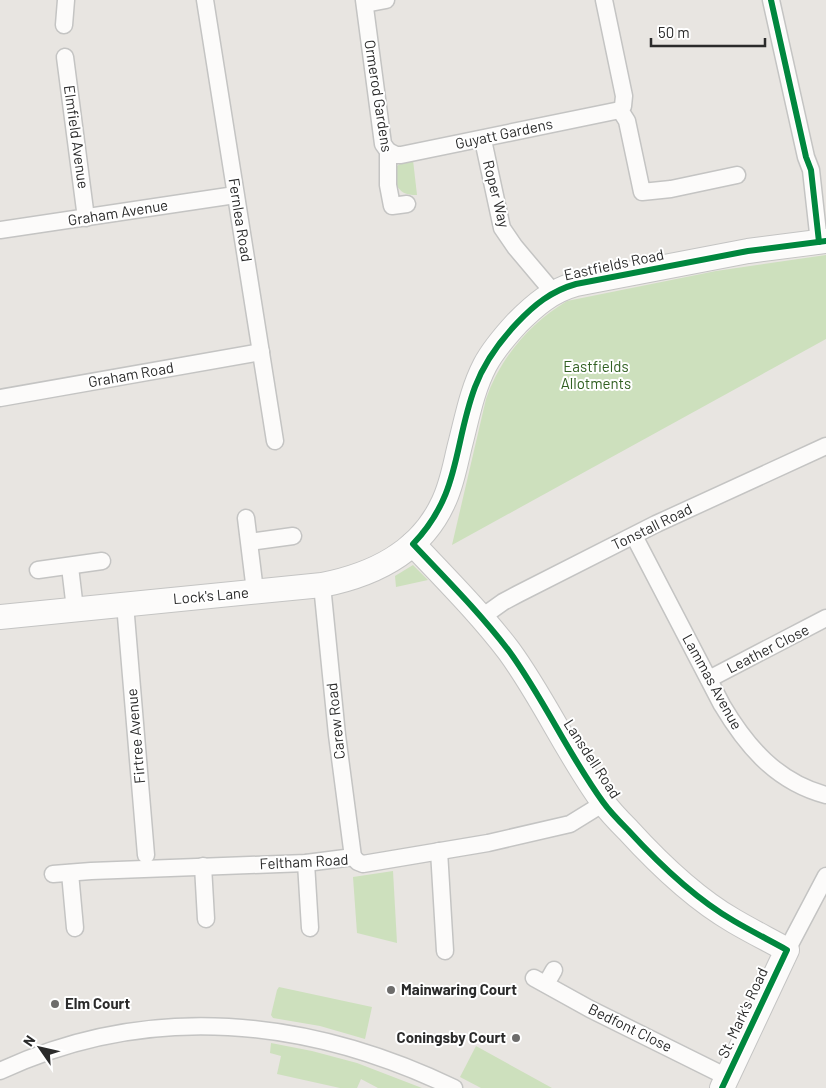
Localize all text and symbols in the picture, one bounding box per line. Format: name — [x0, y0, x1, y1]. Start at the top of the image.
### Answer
scale bar — [651, 15, 765, 47]
text: 50 m — [658, 23, 690, 41]
street label: Ormerod Gardens — [361, 38, 397, 153]
street label: Elmfield Avenue — [61, 84, 93, 190]
street label: Guyatt Gardens — [453, 114, 554, 152]
street label: Roper Way — [480, 158, 514, 229]
street label: Fernlea Road — [225, 177, 256, 263]
street label: Graham Avenue — [66, 195, 169, 229]
street label: Eastfields Road — [562, 245, 665, 283]
park label: Eastfields Allotments — [561, 357, 631, 392]
street label: Graham Road — [87, 358, 175, 390]
street label: Tonstall Road — [608, 499, 695, 553]
street label: Lock's Lane — [172, 583, 250, 607]
street label: Leather Close — [723, 620, 812, 677]
street label: Lammas Avenue — [679, 631, 747, 732]
street label: Carew Road — [322, 682, 348, 760]
street label: Firtree Avenue — [122, 688, 148, 784]
street label: Lansdell Road — [561, 715, 625, 801]
street label: Feltham Road — [259, 850, 349, 872]
street label: St. Mark's Road — [713, 964, 771, 1061]
place label: Mainwaring Court — [401, 980, 517, 998]
marker: Mainwaring Court — [385, 984, 397, 996]
place label: Elm Court — [65, 994, 130, 1012]
marker: Elm Court — [49, 998, 61, 1010]
street label: Bedfont Close — [586, 999, 675, 1055]
north arrow — [15, 1023, 65, 1073]
place label: Coningsby Court — [397, 1028, 506, 1046]
text: N — [19, 1032, 38, 1049]
marker: Coningsby Court — [510, 1032, 522, 1044]

